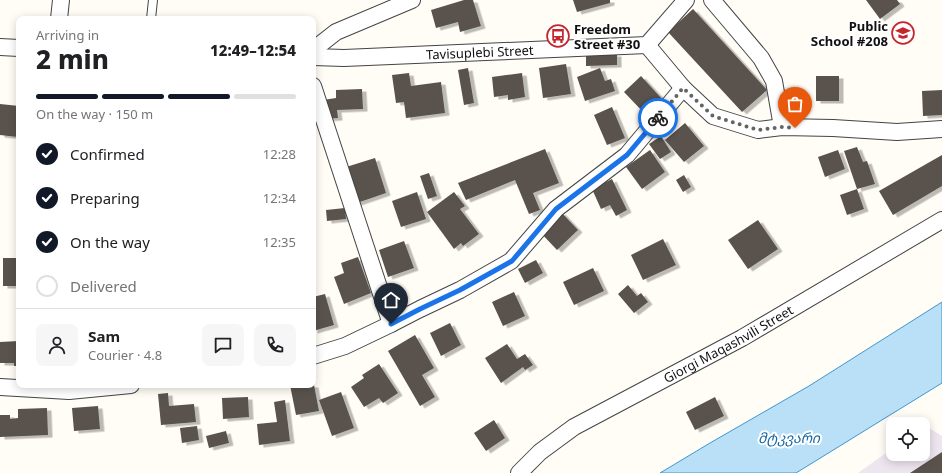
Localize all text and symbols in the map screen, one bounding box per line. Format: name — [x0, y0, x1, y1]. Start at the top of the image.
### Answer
place label: Public School #208 — [811, 17, 888, 50]
place label: Freedom Street #30 — [574, 20, 641, 53]
school or university icon: Public School #208 — [890, 20, 916, 46]
bus stop icon: Freedom Street #30 — [545, 23, 571, 49]
text: Arriving in — [36, 26, 99, 44]
text: 12:49–12:54 — [210, 40, 296, 60]
text: 2 min — [36, 41, 109, 77]
street label: Tavisuplebi Street — [426, 41, 534, 63]
pin — [778, 87, 812, 128]
icon: bag — [784, 93, 806, 115]
courier — [638, 98, 678, 138]
text: On the way · 150 m — [36, 105, 153, 123]
icon: bike — [647, 107, 669, 129]
icon: check — [36, 143, 58, 165]
text: Confirmed — [70, 144, 145, 164]
text: 12:28 — [263, 145, 296, 163]
icon: check — [36, 187, 58, 209]
text: Preparing — [70, 188, 140, 208]
text: 12:34 — [263, 189, 296, 207]
icon: check — [36, 231, 58, 253]
text: On the way — [70, 232, 150, 252]
text: 12:35 — [263, 233, 296, 251]
text: Delivered — [70, 276, 137, 296]
pin — [374, 283, 408, 324]
icon: home — [380, 289, 402, 311]
street label: Giorgi Maqashvili Street — [660, 301, 797, 387]
button: person — [36, 324, 78, 366]
button: chat — [202, 324, 244, 366]
button: phone — [254, 324, 296, 366]
text: Sam — [88, 326, 120, 346]
text: Courier · 4.8 — [88, 346, 162, 364]
map controls — [886, 417, 930, 461]
button: locate — [886, 417, 930, 461]
water label: მტკვარი — [758, 428, 821, 447]

